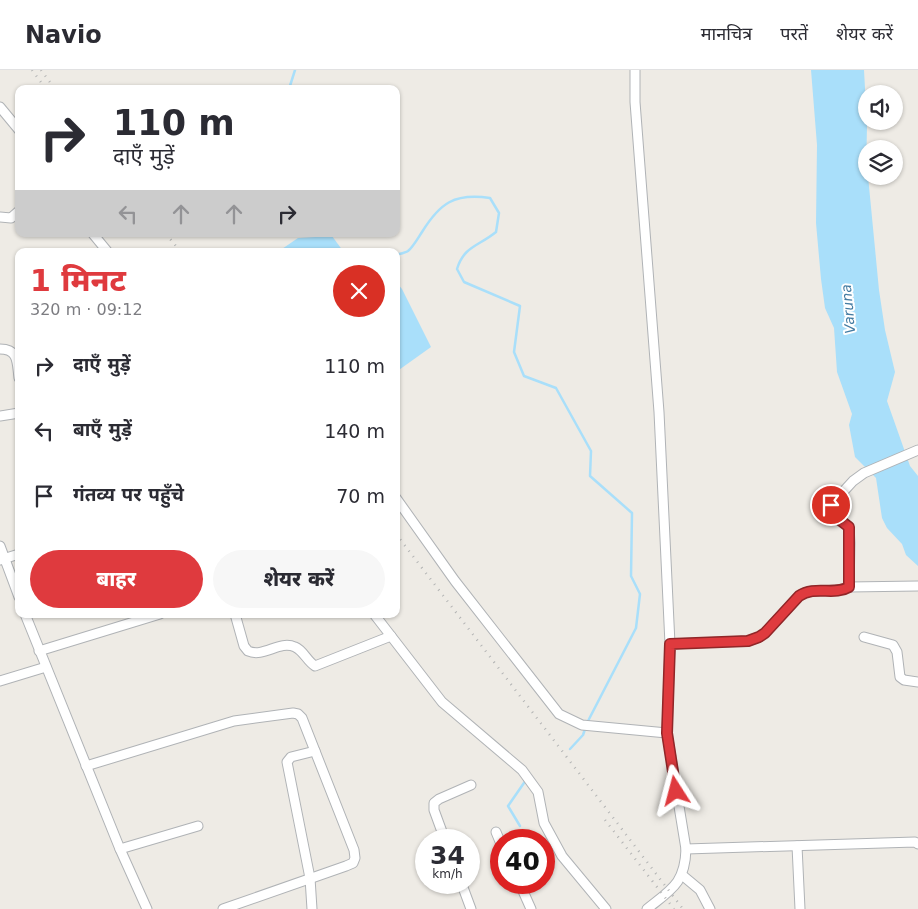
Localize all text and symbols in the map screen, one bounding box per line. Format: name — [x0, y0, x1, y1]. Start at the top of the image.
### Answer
text: Navio — [25, 21, 102, 49]
text: मानचित्र — [701, 23, 752, 44]
text: परतें — [780, 23, 808, 44]
text: शेयर करें — [836, 23, 893, 44]
map controls — [858, 85, 903, 185]
button: sound — [858, 85, 903, 130]
text: 110 m — [113, 103, 235, 143]
icon: right — [30, 105, 95, 170]
button: layers — [858, 140, 903, 185]
text: दाएँ मुड़ें — [113, 144, 174, 169]
icon: left — [114, 200, 142, 228]
icon: ahead — [167, 200, 195, 228]
icon: ahead — [220, 200, 248, 228]
icon: right — [273, 200, 301, 228]
text: 1 मिनट — [30, 263, 126, 298]
button: close — [333, 265, 385, 317]
water label: Varuna — [838, 284, 858, 334]
text: 320 m · 09:12 — [30, 300, 143, 319]
icon: right — [30, 352, 58, 380]
text: दाएँ मुड़ें — [73, 353, 131, 375]
text: 110 m — [324, 355, 385, 377]
icon: left — [30, 417, 58, 445]
text: बाएँ मुड़ें — [73, 418, 132, 440]
text: 140 m — [324, 420, 385, 442]
icon: arrive — [30, 482, 58, 510]
text: गंतव्य पर पहुँचे — [73, 483, 184, 505]
pin — [810, 484, 852, 526]
text: 70 m — [336, 485, 385, 507]
icon: arrive — [817, 491, 845, 519]
button: बाहर — [30, 550, 203, 608]
button: शेयर करें — [213, 550, 385, 608]
position arrow — [649, 764, 701, 816]
speed limit sign: 40 — [490, 829, 555, 894]
text: 34 — [430, 841, 465, 870]
text: km/h — [432, 867, 463, 881]

